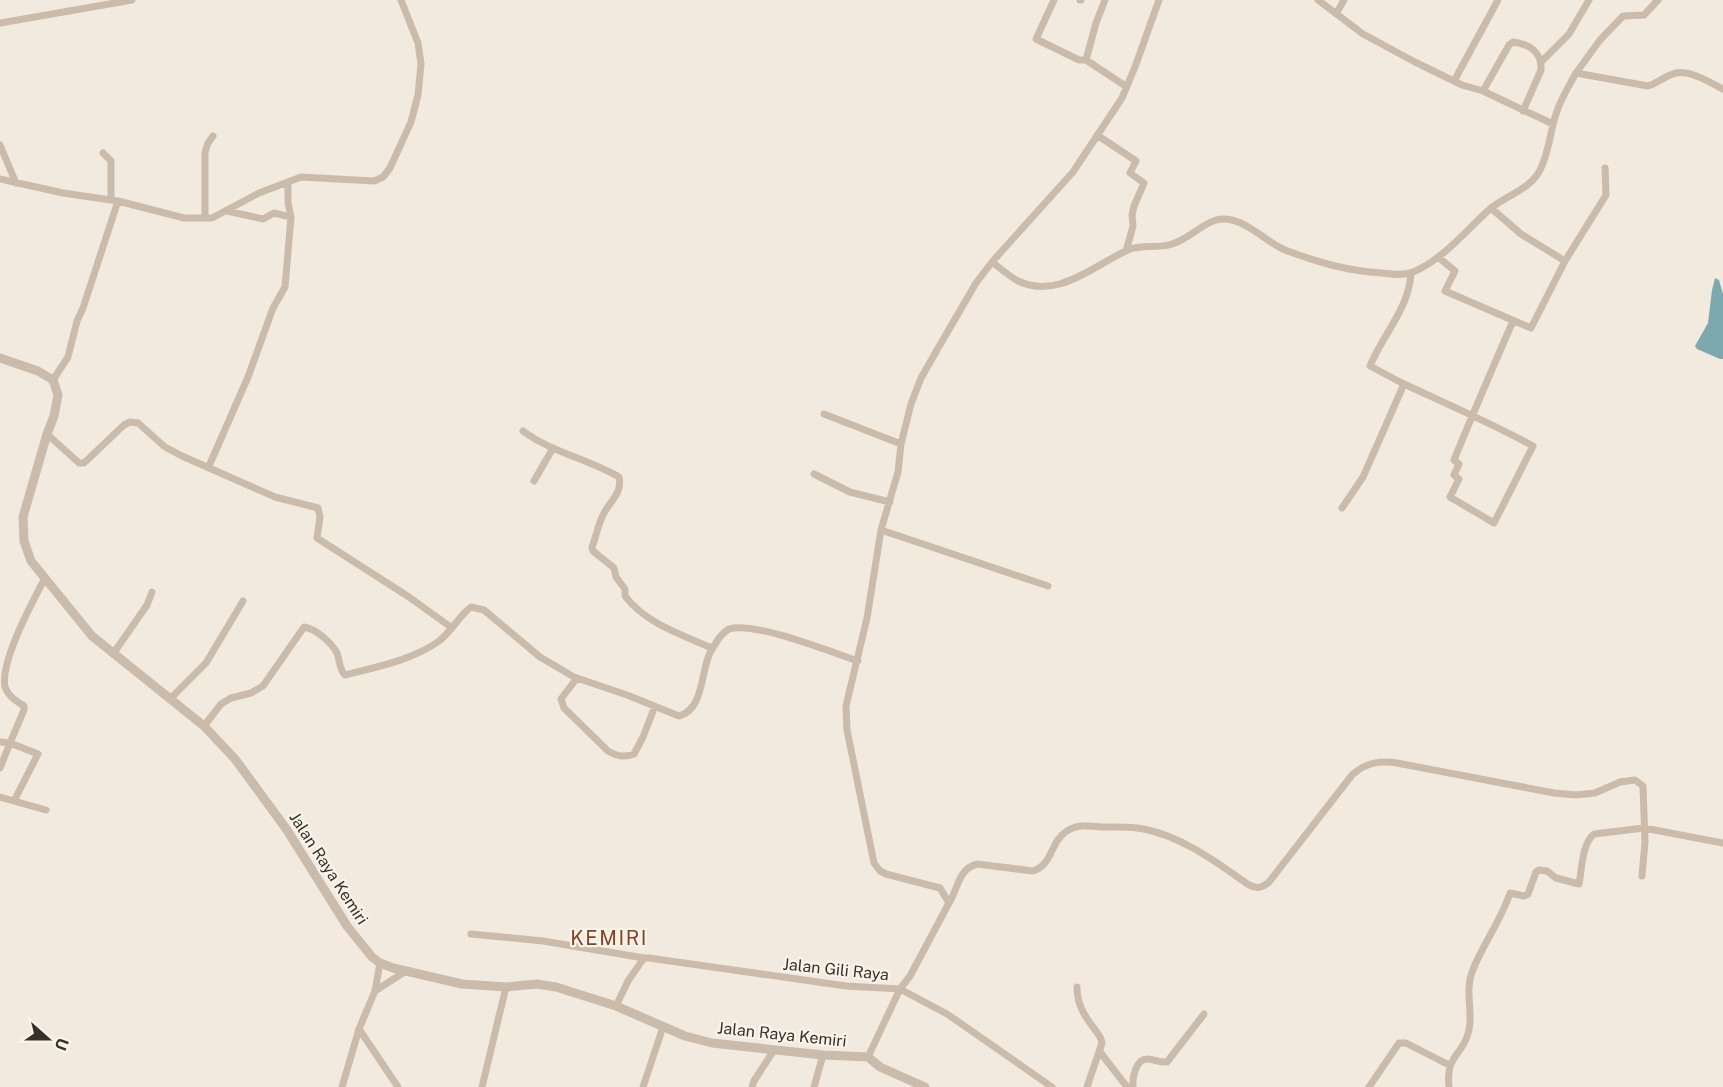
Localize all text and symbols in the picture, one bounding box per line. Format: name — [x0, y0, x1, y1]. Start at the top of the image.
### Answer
street label: Jalan Raya Kemiri — [285, 809, 372, 928]
district label: KEMIRI — [570, 926, 648, 950]
street label: Jalan Gili Raya — [782, 954, 890, 985]
north arrow — [18, 1009, 78, 1069]
street label: Jalan Raya Kemiri — [716, 1018, 847, 1051]
text: U — [51, 1035, 72, 1053]

